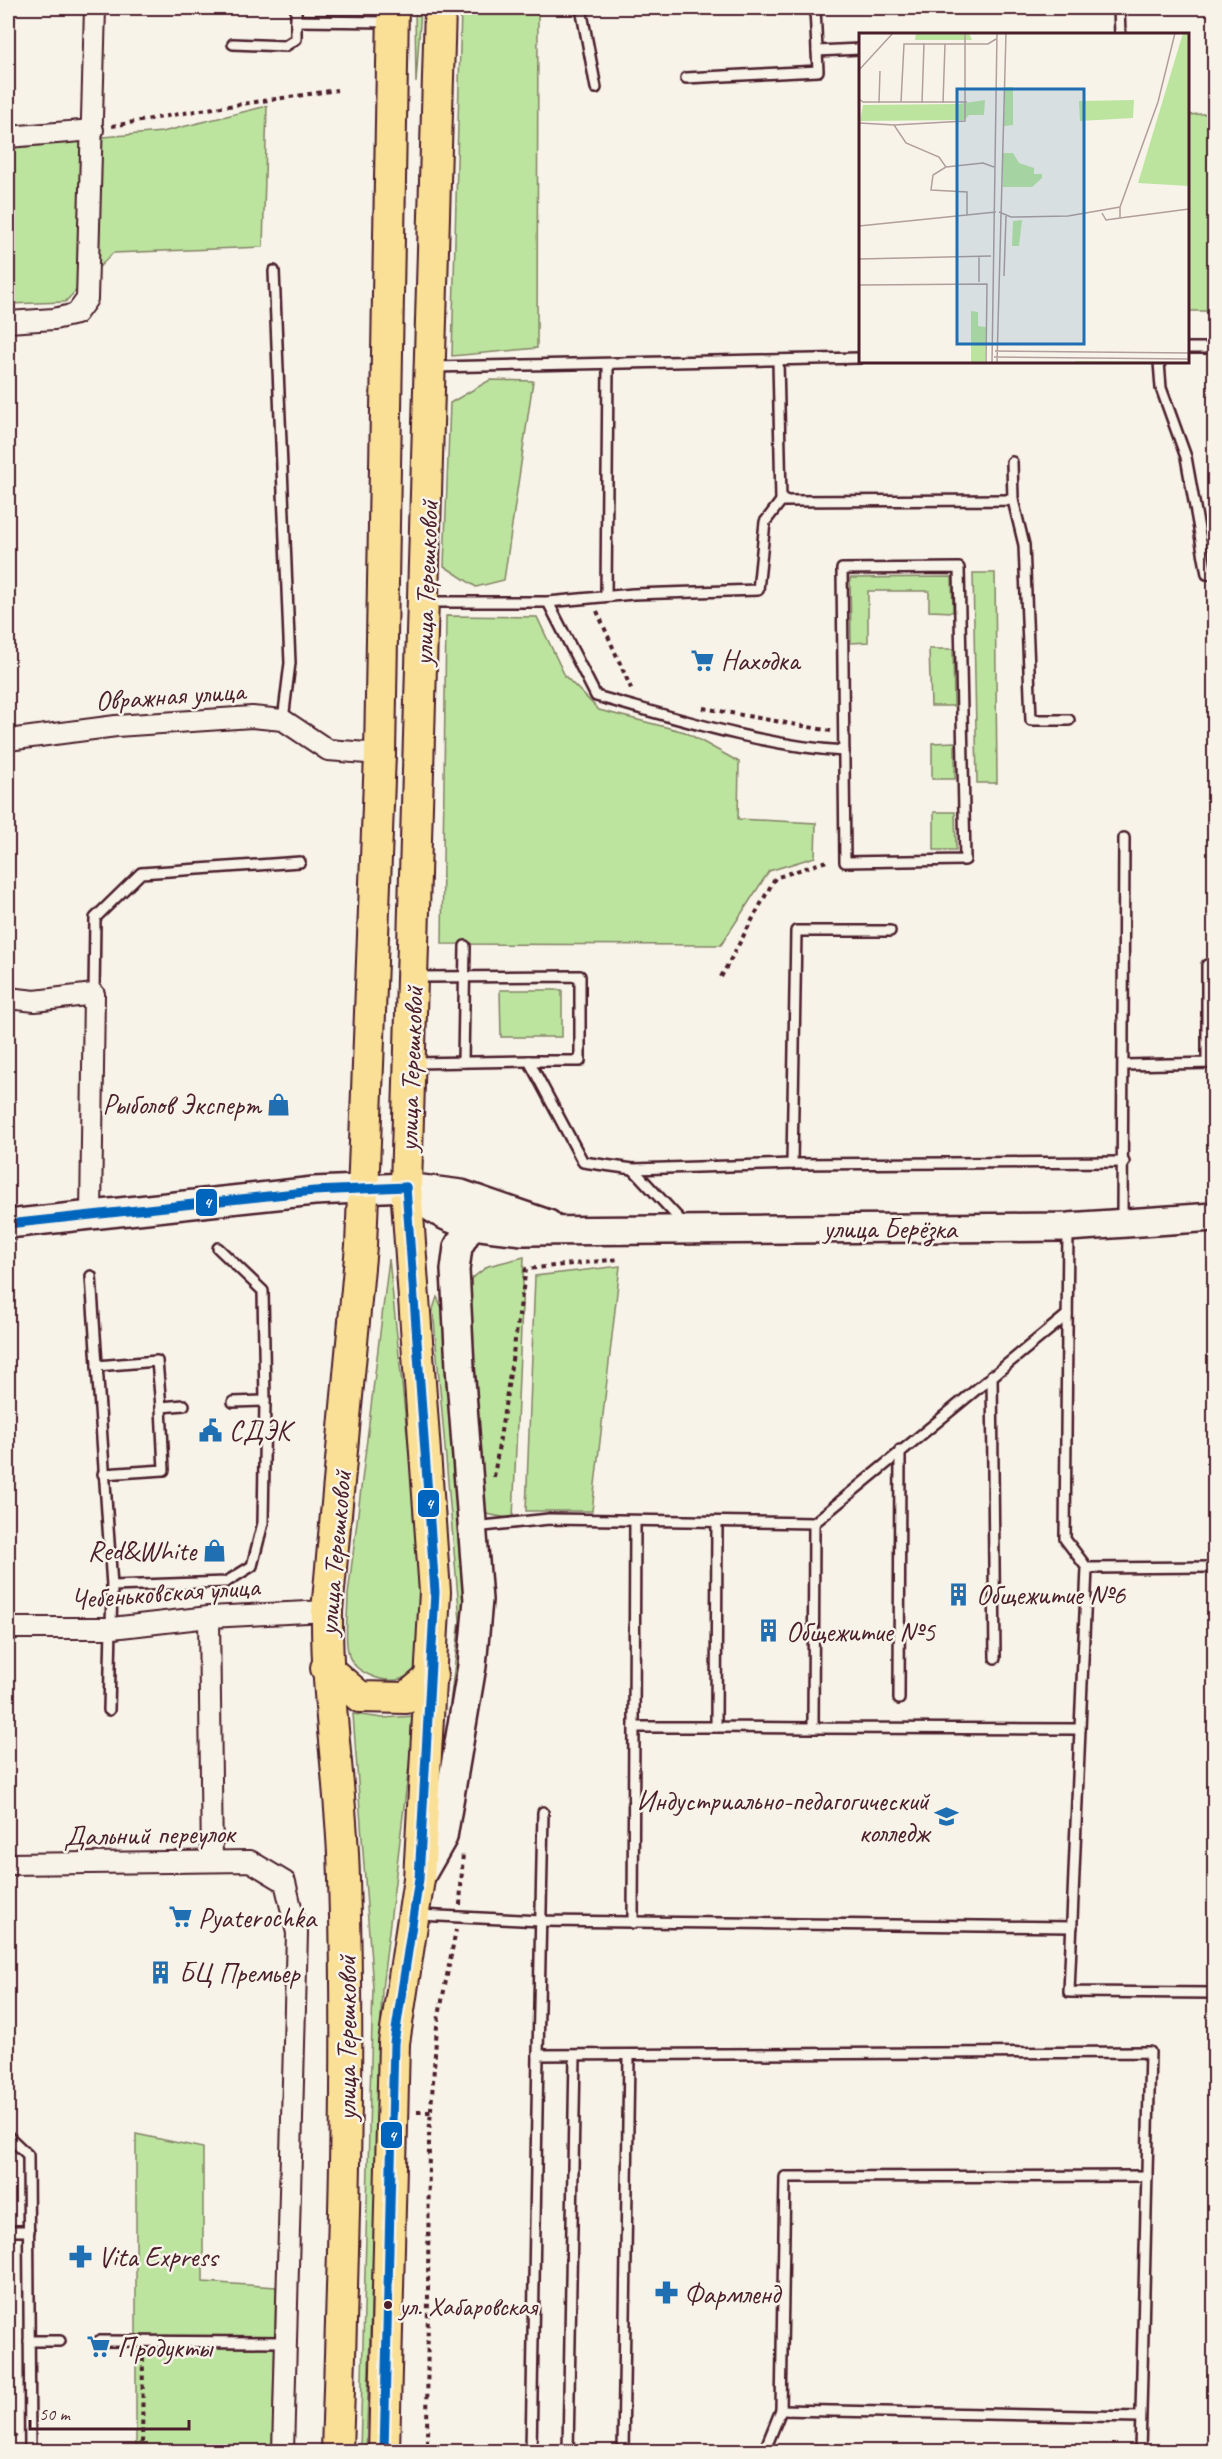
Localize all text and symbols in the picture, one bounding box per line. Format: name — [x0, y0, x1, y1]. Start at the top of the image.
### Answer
inset map — [859, 33, 1189, 363]
street label: улица Терешковой — [405, 498, 446, 668]
place label: Находка — [721, 643, 802, 678]
supermarket icon: Находка — [690, 647, 716, 673]
street label: Овражная улица — [94, 673, 248, 718]
street label: улица Терешковой — [390, 984, 431, 1154]
place label: Рыболов Эксперт — [103, 1087, 263, 1122]
shop icon: Рыболов Эксперт — [266, 1091, 292, 1117]
line badge: 4 — [195, 1188, 218, 1217]
text: 4 — [203, 1193, 212, 1213]
street label: улица Берёзка — [821, 1211, 959, 1247]
place label: СДЭК — [229, 1413, 296, 1448]
public building icon: СДЭК — [198, 1417, 224, 1443]
street label: улица Терешковой — [310, 1468, 359, 1639]
line badge: 4 — [417, 1489, 440, 1518]
text: 4 — [425, 1494, 434, 1514]
place label: Red&White — [88, 1533, 198, 1568]
shop icon: Red&White — [201, 1537, 227, 1563]
street label: Чебеньковская улица — [70, 1568, 262, 1617]
place label: Общежитие №6 — [976, 1577, 1126, 1612]
building icon: Общежитие №6 — [945, 1581, 971, 1607]
place label: Общежитие №5 — [786, 1614, 936, 1649]
building icon: Общежитие №5 — [755, 1618, 781, 1644]
place label: Индустриально-педагогический колледж — [636, 1783, 932, 1850]
school or university icon: Индустриально-педагогический колледж — [934, 1803, 960, 1829]
street label: Дальний переулок — [63, 1815, 237, 1853]
place label: Pyaterochka — [198, 1900, 318, 1935]
supermarket icon: Pyaterochka — [167, 1904, 193, 1930]
street label: улица Терешковой — [329, 1954, 364, 2123]
place label: БЦ Премьер — [179, 1955, 301, 1990]
building icon: БЦ Премьер — [148, 1959, 174, 1985]
line badge: 4 — [380, 2121, 403, 2149]
text: 4 — [388, 2126, 397, 2146]
place label: Vita Express — [98, 2239, 220, 2274]
pharmacy icon: Vita Express — [67, 2243, 93, 2269]
place label: Фармленд — [684, 2276, 783, 2311]
pharmacy icon: Фармленд — [653, 2280, 679, 2306]
place label: ул. Хабаровская — [397, 2290, 539, 2323]
marker: ул. Хабаровская — [382, 2299, 394, 2311]
place label: Продукты — [117, 2330, 214, 2365]
supermarket icon: Продукты — [86, 2334, 112, 2360]
scale bar — [30, 2393, 189, 2431]
text: 50 m — [39, 2403, 72, 2425]

